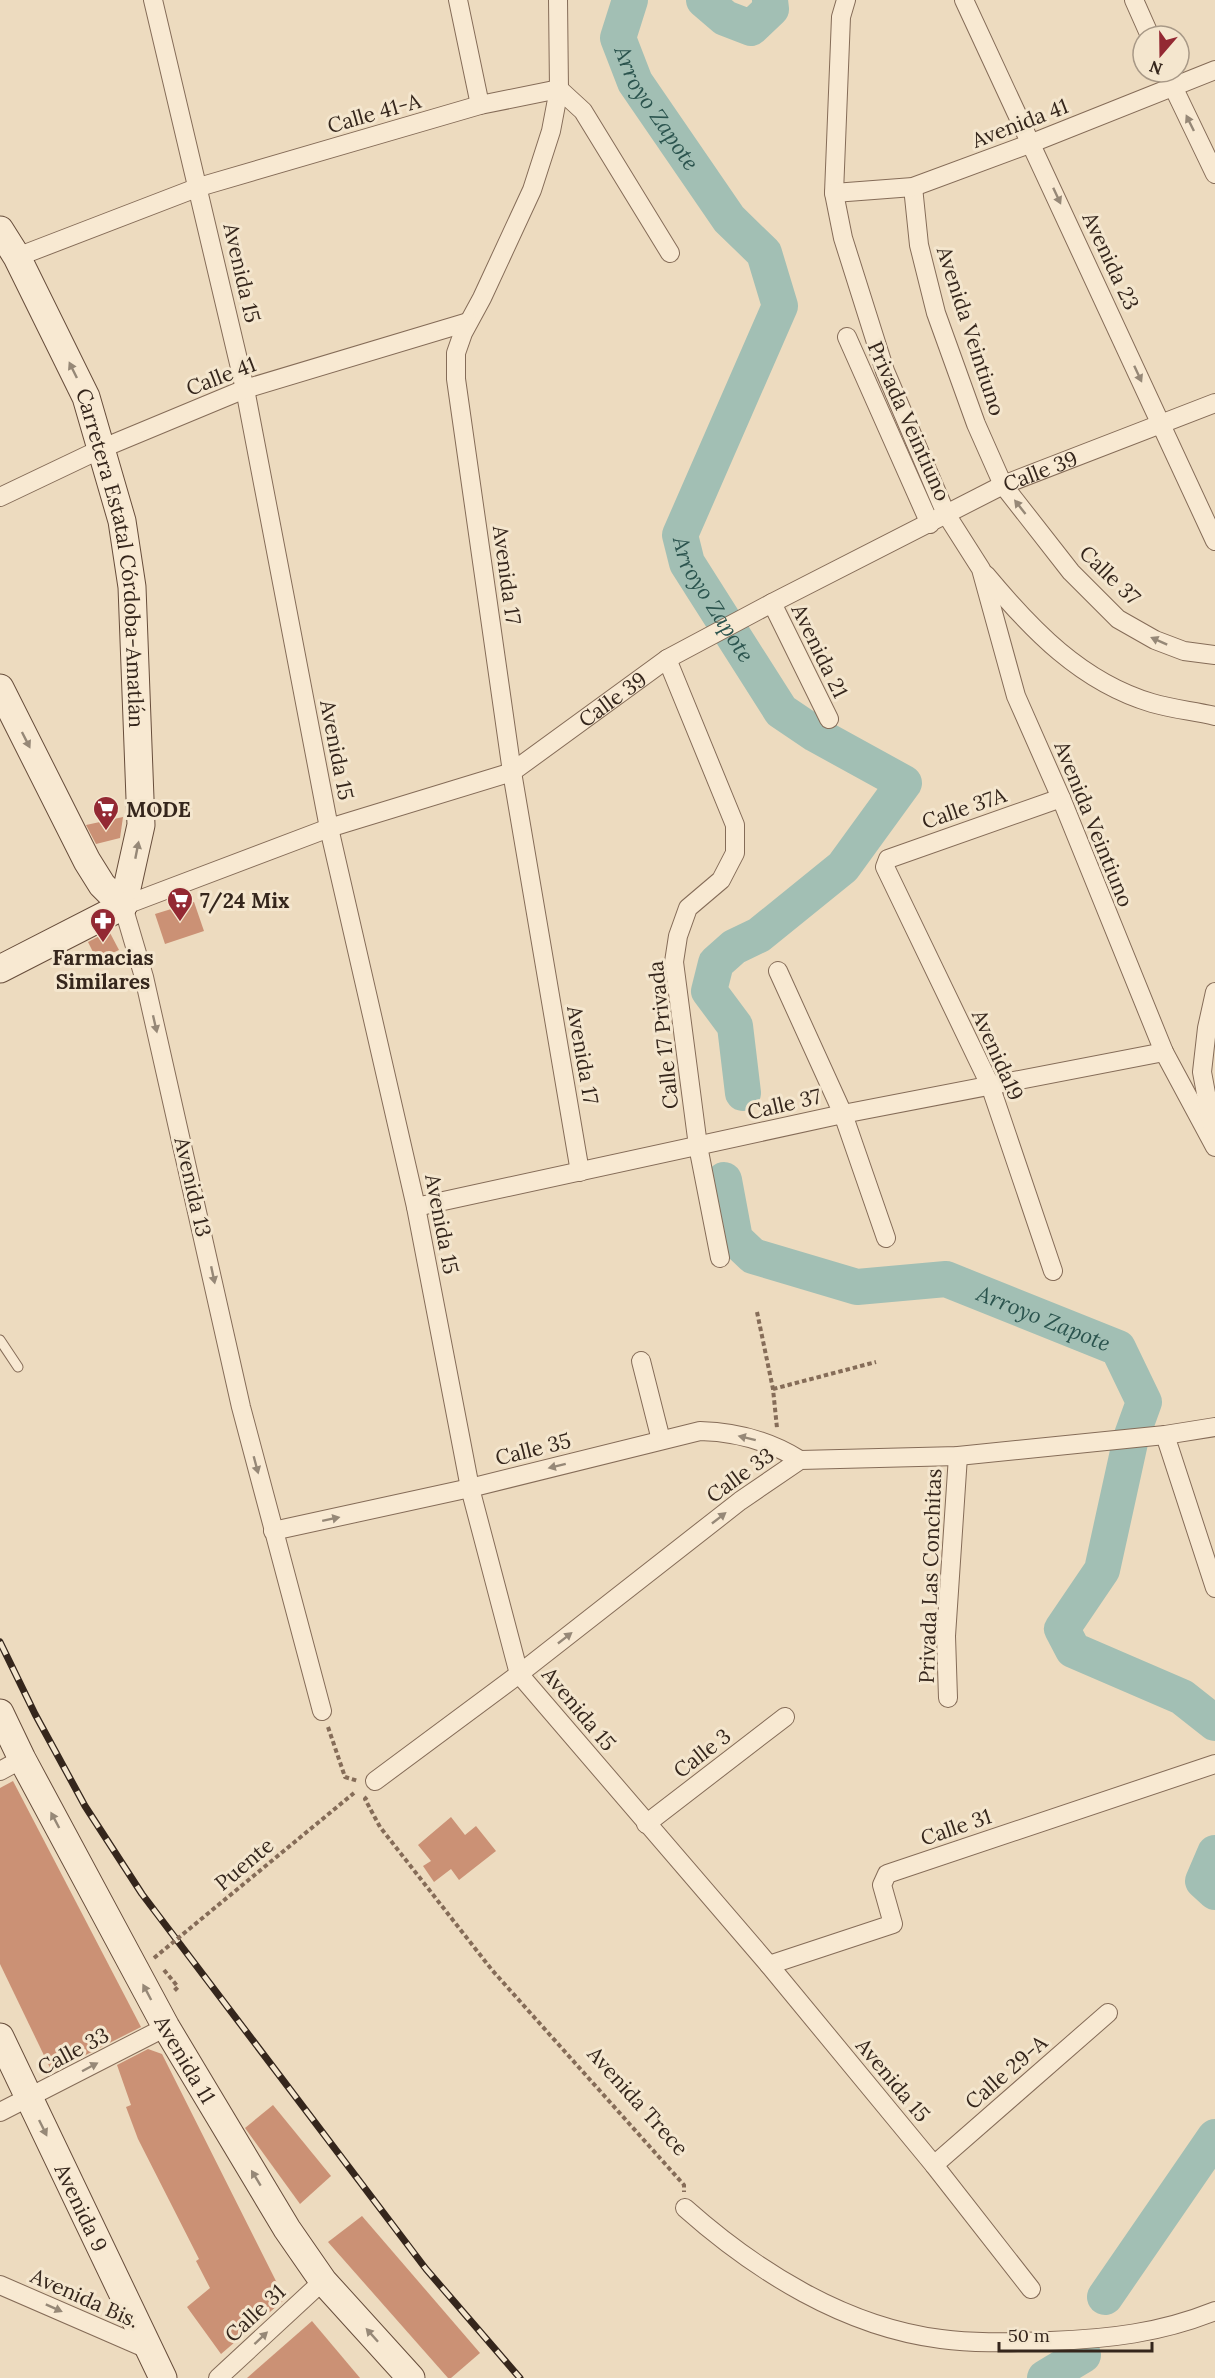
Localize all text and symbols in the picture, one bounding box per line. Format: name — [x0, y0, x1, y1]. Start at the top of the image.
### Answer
north arrow — [1131, 24, 1191, 84]
water label: Arroyo Zapote — [608, 41, 705, 176]
text: N — [1147, 57, 1165, 80]
street label: Calle 41-A — [324, 87, 424, 139]
street label: Avenida 41 — [967, 92, 1072, 154]
one-way arrow — [1186, 115, 1195, 132]
one-way arrow — [1052, 188, 1061, 205]
street label: Avenida 23 — [1076, 207, 1145, 314]
street label: Avenida 15 — [217, 220, 267, 325]
street label: Avenida Veintiuno — [931, 242, 1011, 419]
street label: Privada Veintiuno — [862, 337, 956, 505]
street label: Calle 41 — [182, 350, 260, 402]
one-way arrow — [68, 362, 77, 379]
one-way arrow — [1134, 365, 1143, 382]
street label: Carretera Estatal Córdoba-Amatlán — [70, 383, 151, 728]
street label: Calle 39 — [999, 444, 1081, 497]
one-way arrow — [1015, 500, 1027, 515]
street label: Avenida 17 — [487, 523, 527, 626]
water label: Arroyo Zapote — [667, 533, 760, 667]
street label: Calle 37 — [1074, 539, 1146, 611]
street label: Avenida 21 — [785, 599, 854, 702]
one-way arrow — [1150, 636, 1167, 645]
street label: Calle 39 — [573, 665, 651, 733]
street label: Avenida 15 — [314, 697, 360, 802]
one-way arrow — [22, 732, 31, 749]
street label: Avenida Veintiuno — [1048, 736, 1140, 911]
street label: Calle 37A — [918, 781, 1011, 835]
supermarket icon: MODE — [91, 794, 121, 832]
place label: MODE — [126, 796, 191, 823]
one-way arrow — [133, 840, 142, 859]
supermarket icon: 7/24 Mix — [165, 885, 195, 923]
place label: 7/24 Mix — [200, 887, 290, 914]
pharmacy icon: Farmacias Similares — [88, 906, 118, 944]
place label: Farmacias Similares — [52, 944, 154, 995]
street label: Calle 17 Privada — [642, 959, 684, 1111]
street label: Avenida 17 — [561, 1003, 605, 1107]
street label: Avenida19 — [966, 1005, 1030, 1105]
one-way arrow — [151, 1014, 160, 1033]
street label: Calle 37 — [745, 1082, 824, 1126]
street label: Avenida 13 — [168, 1134, 218, 1239]
street label: Avenida 15 — [419, 1171, 465, 1276]
one-way arrow — [208, 1266, 218, 1284]
water label: Arroyo Zapote — [972, 1278, 1115, 1358]
street label: Calle 35 — [492, 1427, 574, 1471]
one-way arrow — [738, 1432, 756, 1442]
street label: Calle 33 — [701, 1441, 779, 1509]
one-way arrow — [252, 1456, 261, 1474]
one-way arrow — [548, 1462, 566, 1472]
street label: Privada Las Conchitas — [913, 1468, 947, 1684]
one-way arrow — [711, 1512, 726, 1524]
one-way arrow — [321, 1513, 340, 1523]
one-way arrow — [558, 1633, 573, 1645]
street label: Avenida 15 — [535, 1661, 622, 1756]
street label: Calle 3 — [668, 1722, 736, 1784]
street label: Calle 31 — [917, 1802, 995, 1852]
one-way arrow — [50, 1812, 60, 1829]
street label: Puente — [209, 1832, 279, 1896]
one-way arrow — [142, 1983, 152, 2000]
street label: Avenida 11 — [148, 2010, 222, 2108]
street label: Calle 33 — [33, 2021, 113, 2081]
street label: Calle 29-A — [959, 2028, 1053, 2115]
street label: Avenida 15 — [849, 2032, 936, 2127]
street label: Avenida Trece — [581, 2040, 694, 2161]
one-way arrow — [82, 2062, 99, 2072]
one-way arrow — [38, 2120, 48, 2137]
street label: Avenida 9 — [49, 2158, 114, 2256]
one-way arrow — [251, 2170, 262, 2186]
street label: Avenida Bis. — [26, 2262, 143, 2334]
street label: Calle 31 — [219, 2278, 291, 2348]
one-way arrow — [45, 2304, 62, 2313]
scale bar — [999, 2315, 1152, 2353]
text: 50 m — [1008, 2324, 1050, 2347]
one-way arrow — [365, 2327, 379, 2342]
one-way arrow — [253, 2332, 268, 2345]

